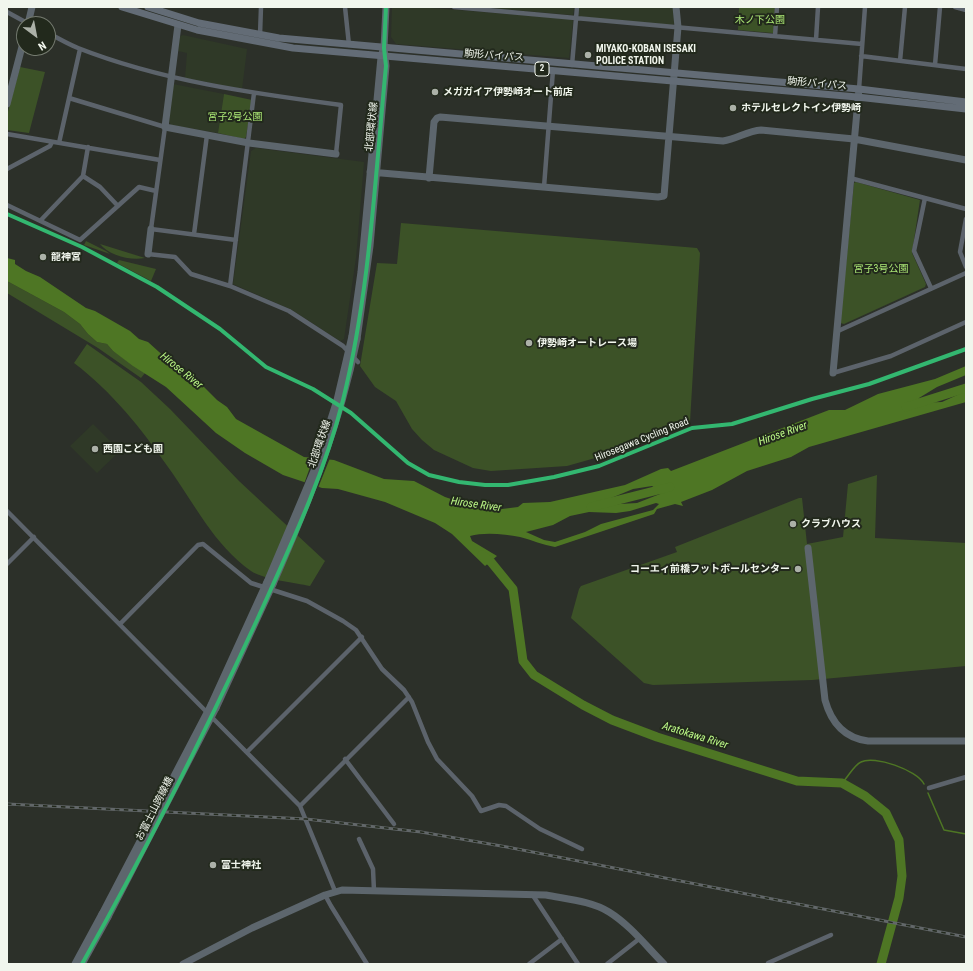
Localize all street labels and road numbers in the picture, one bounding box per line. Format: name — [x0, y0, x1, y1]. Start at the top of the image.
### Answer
street label: 駒形バイパス — [464, 48, 524, 64]
road number: 2 — [535, 62, 549, 76]
street label: 駒形バイパス — [787, 75, 847, 93]
street label: 北部環状線 — [363, 102, 381, 152]
street label: Hirosegawa Cycling Road — [593, 416, 691, 464]
street label: 北部環状線 — [306, 418, 334, 470]
street label: お富士山跨線橋 — [134, 775, 176, 843]

